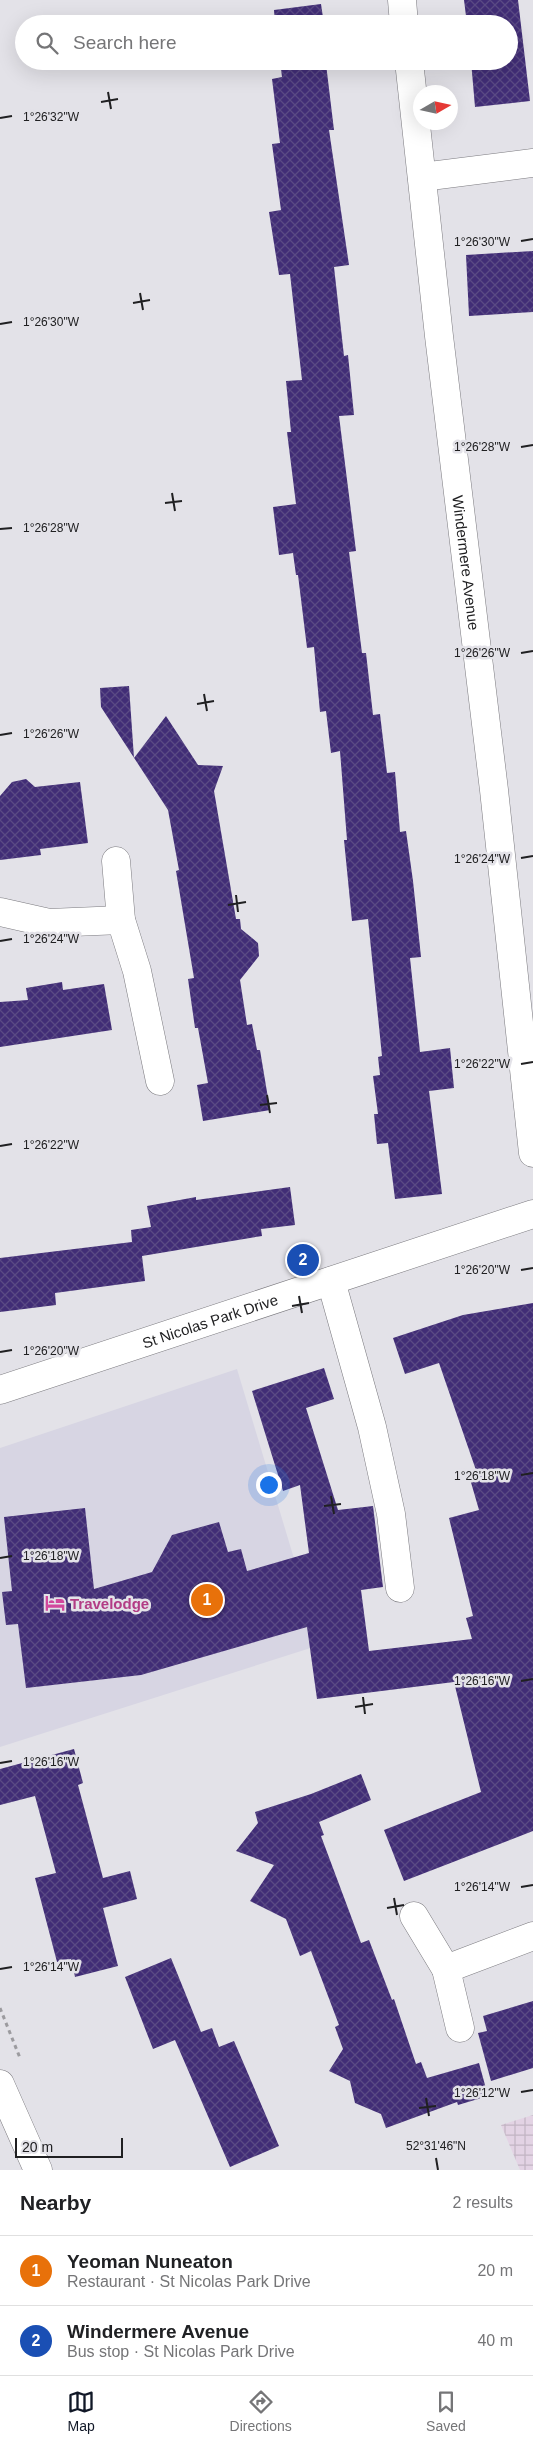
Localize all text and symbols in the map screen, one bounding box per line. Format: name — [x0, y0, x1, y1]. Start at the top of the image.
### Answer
search box — [15, 15, 518, 70]
icon: search — [33, 29, 61, 57]
text: Search here — [73, 32, 177, 53]
north arrow — [413, 85, 458, 130]
text: 1°26'32"W — [23, 110, 80, 124]
text: 1°26'30"W — [454, 235, 511, 249]
text: 1°26'30"W — [23, 315, 80, 329]
text: 1°26'28"W — [454, 440, 511, 454]
street label: Windermere Avenue — [450, 494, 483, 631]
text: 1°26'28"W — [23, 521, 80, 535]
text: 1°26'26"W — [454, 646, 511, 660]
text: 1°26'26"W — [23, 727, 80, 741]
text: 1°26'24"W — [454, 852, 511, 866]
text: 1°26'24"W — [23, 932, 80, 946]
text: 1°26'22"W — [454, 1057, 511, 1071]
text: 1°26'22"W — [23, 1138, 80, 1152]
pin: 2 — [287, 1241, 319, 1279]
text: 1°26'20"W — [454, 1263, 511, 1277]
street label: St Nicolas Park Drive — [140, 1290, 280, 1351]
text: 1°26'20"W — [23, 1344, 80, 1358]
text: 1°26'18"W — [454, 1469, 511, 1483]
your location — [256, 1472, 282, 1498]
text: 1°26'18"W — [23, 1549, 80, 1563]
pin: 1 — [191, 1581, 223, 1619]
hotel icon: Travelodge — [44, 1592, 66, 1614]
place label: Travelodge — [70, 1595, 149, 1612]
text: 1°26'16"W — [454, 1674, 511, 1688]
text: 1°26'16"W — [23, 1755, 80, 1769]
text: 1°26'14"W — [454, 1880, 511, 1894]
text: 1°26'14"W — [23, 1960, 80, 1974]
text: 1°26'12"W — [454, 2086, 511, 2100]
scale bar — [15, 2135, 122, 2158]
text: 20 m — [22, 2139, 53, 2155]
text: 52°31'46"N — [406, 2139, 466, 2153]
text: Nearby — [20, 2191, 91, 2214]
text: 2 results — [453, 2194, 513, 2211]
text: Yeoman Nuneaton — [67, 2251, 233, 2272]
text: 1 — [32, 2262, 40, 2279]
text: 20 m — [477, 2262, 513, 2279]
text: Restaurant · St Nicolas Park Drive — [67, 2273, 311, 2290]
text: Windermere Avenue — [67, 2321, 249, 2342]
text: 2 — [32, 2332, 40, 2349]
text: 40 m — [477, 2332, 513, 2349]
text: Bus stop · St Nicolas Park Drive — [67, 2343, 295, 2360]
tab: Map — [67, 2388, 95, 2434]
tab: Directions — [230, 2388, 292, 2434]
tab: Saved — [426, 2388, 466, 2434]

